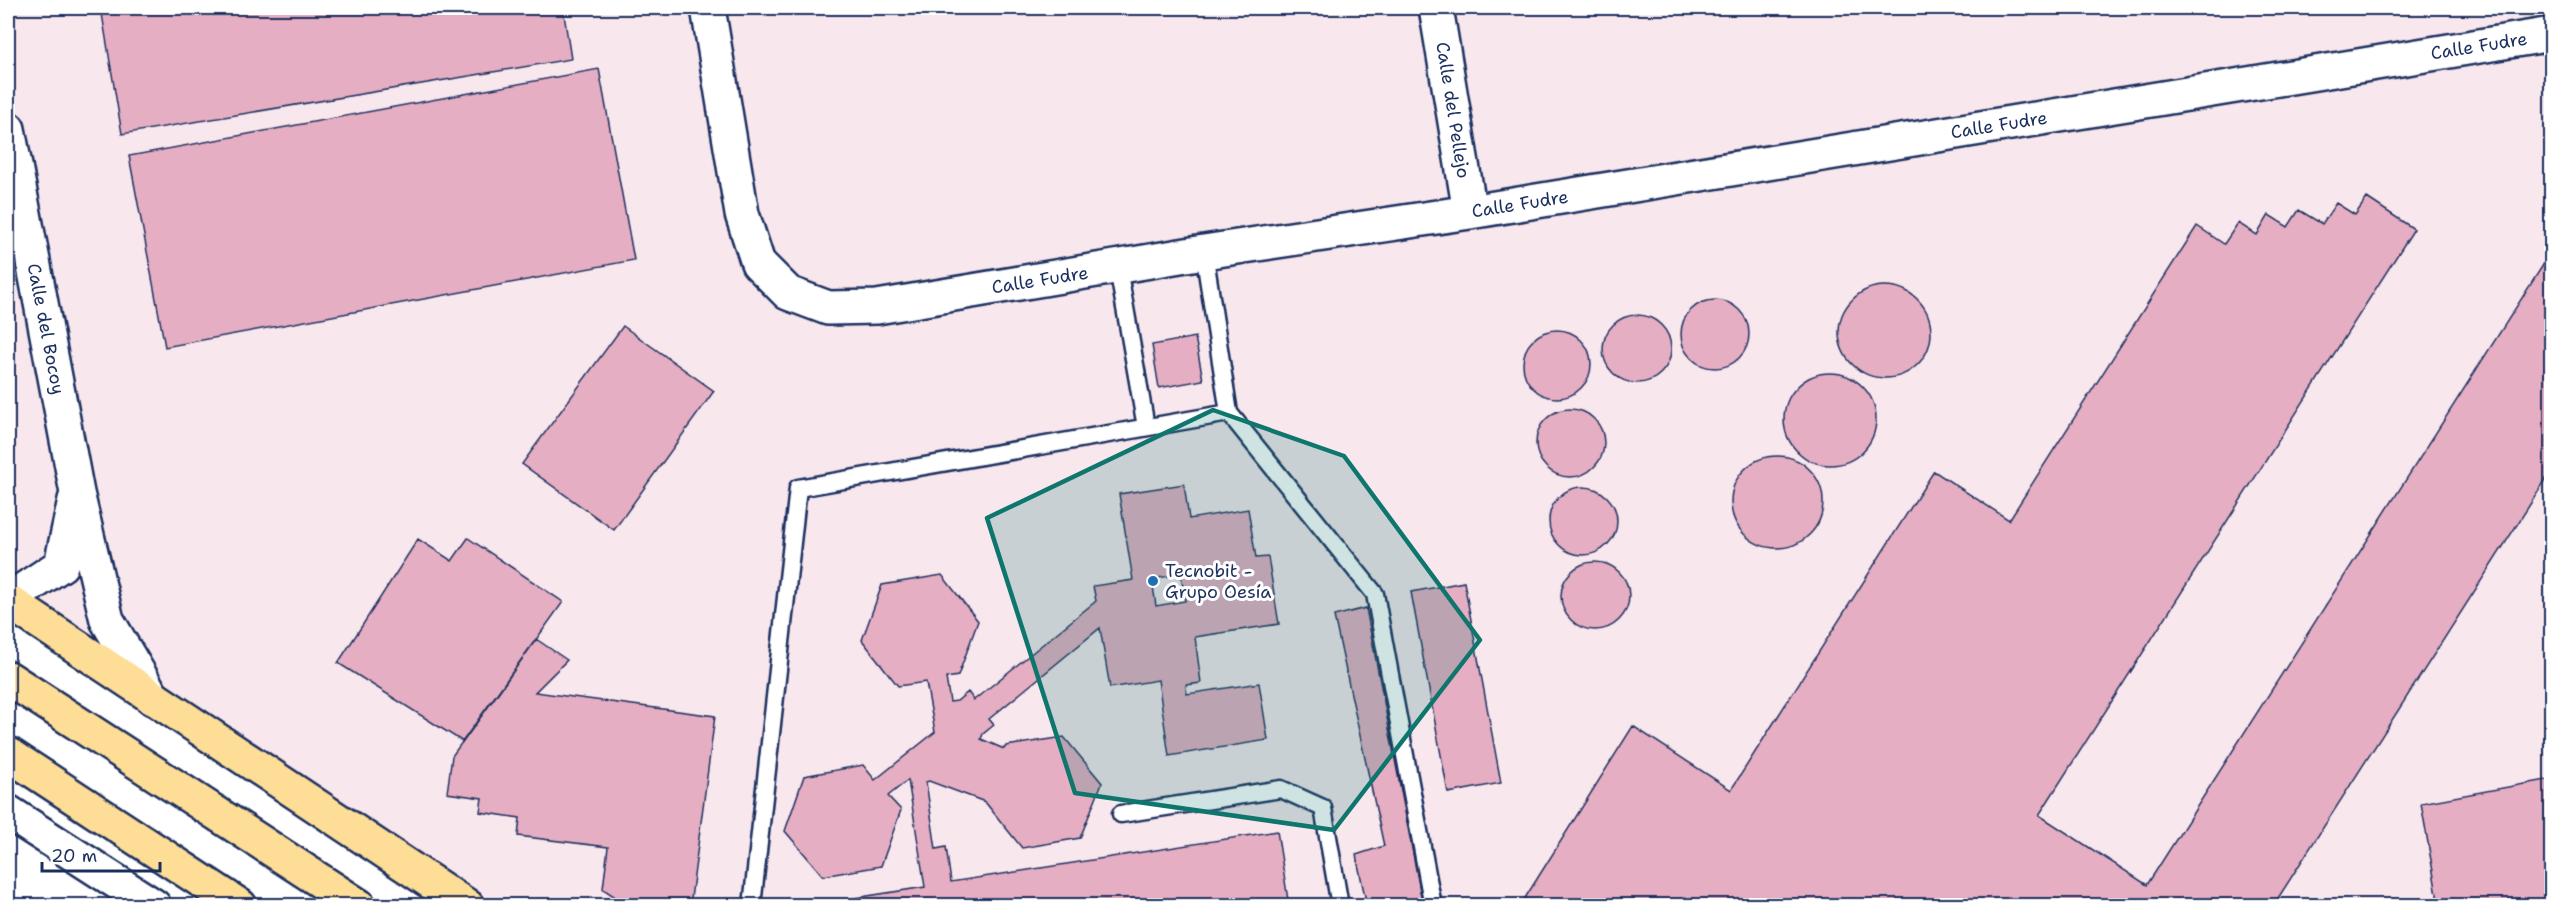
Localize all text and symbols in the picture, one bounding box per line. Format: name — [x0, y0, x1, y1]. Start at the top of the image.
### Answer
street label: Calle Fudre — [2429, 27, 2529, 65]
street label: Calle del Pellejo — [1430, 40, 1476, 180]
street label: Calle Fudre — [1949, 106, 2049, 144]
street label: Calle Fudre — [1470, 185, 1570, 223]
street label: Calle del Bocoy — [22, 261, 70, 397]
street label: Calle Fudre — [990, 261, 1090, 299]
place label: Tecnobit - Grupo Oesía — [1165, 559, 1271, 604]
marker: Tecnobit - Grupo Oesía — [1146, 574, 1160, 588]
scale bar — [42, 835, 160, 873]
text: 20 m — [51, 844, 97, 868]

